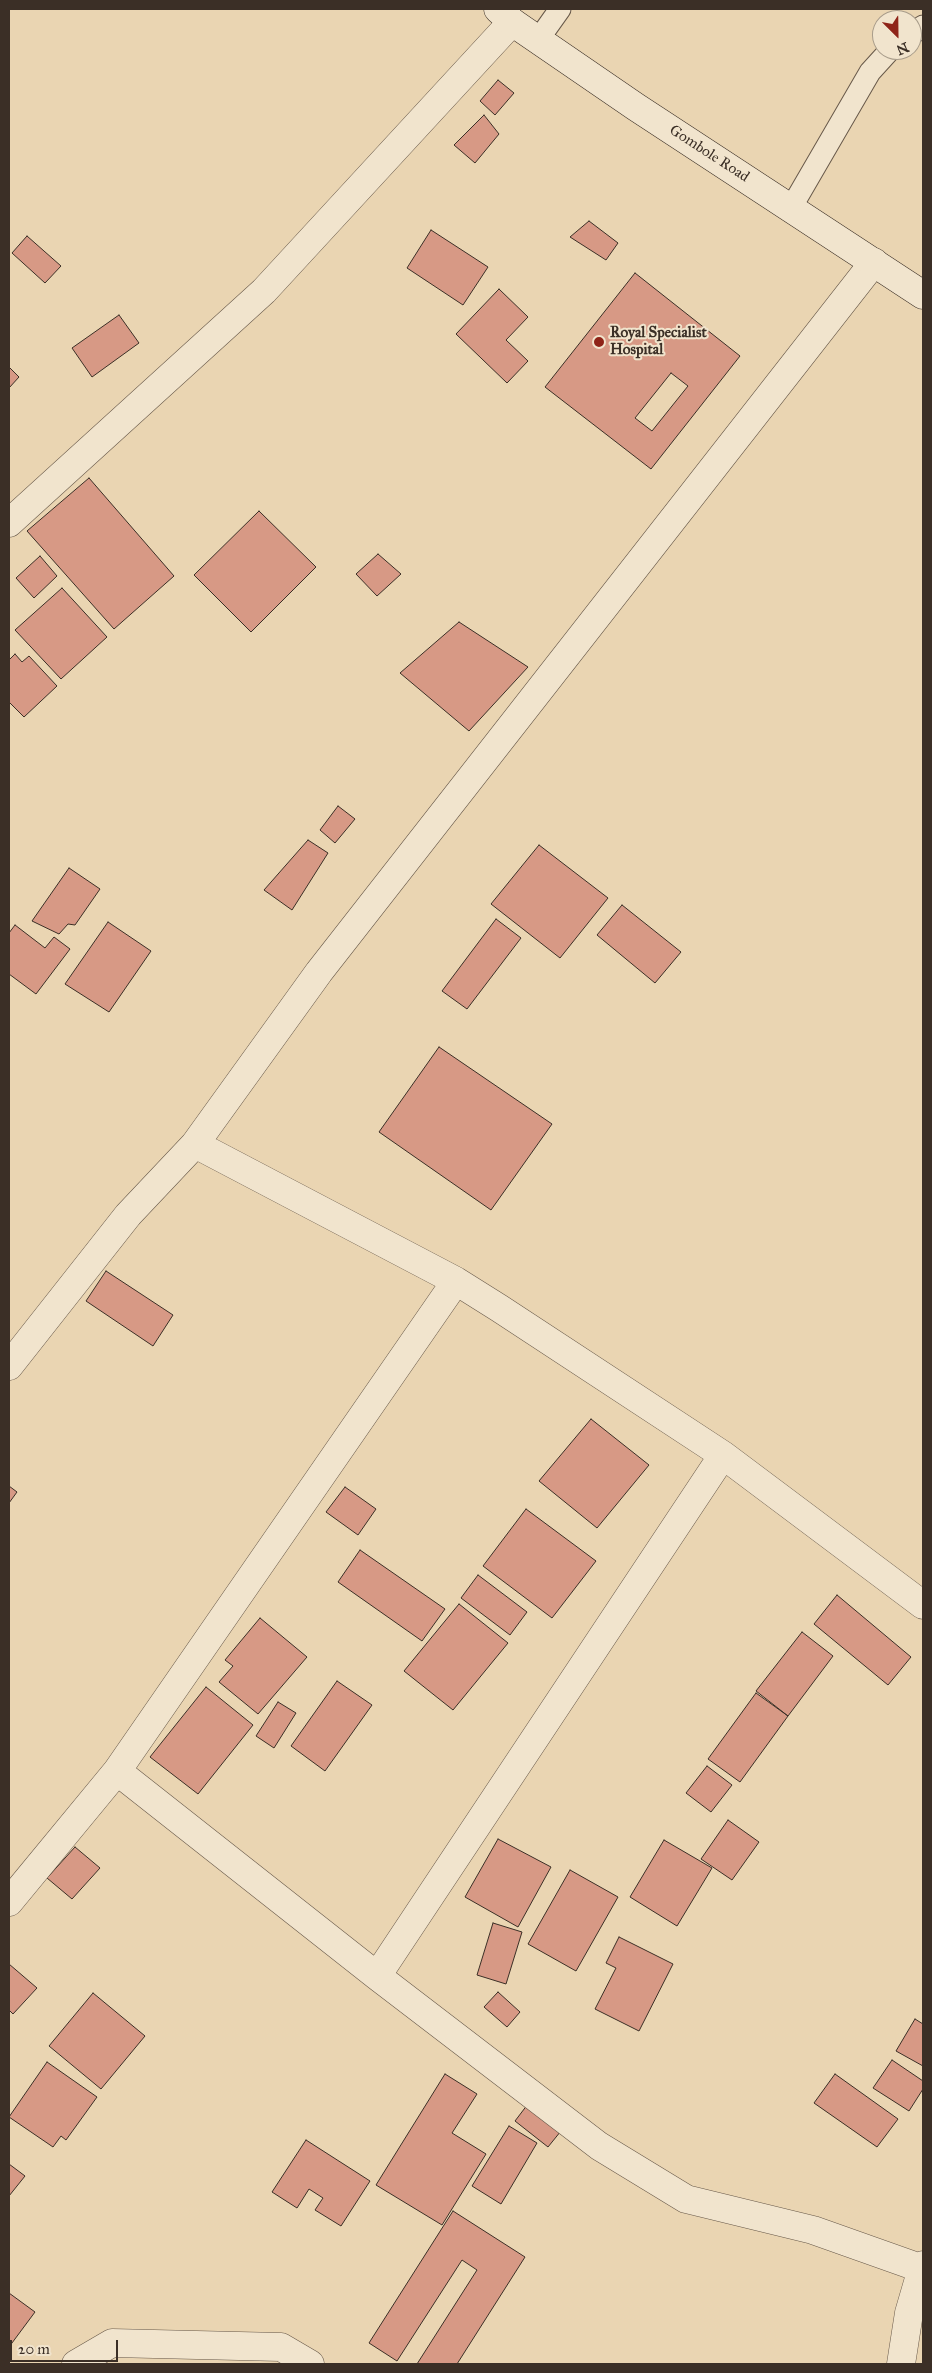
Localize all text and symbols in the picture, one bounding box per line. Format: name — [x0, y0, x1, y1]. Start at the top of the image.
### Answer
north arrow — [872, 10, 922, 60]
text: N — [894, 38, 911, 58]
street label: Gombole Road — [666, 122, 752, 186]
place label: Royal Specialist Hospital — [610, 324, 707, 359]
marker: Royal Specialist Hospital — [592, 335, 606, 349]
scale bar — [12, 2330, 120, 2362]
text: 20 m — [18, 2340, 50, 2358]

